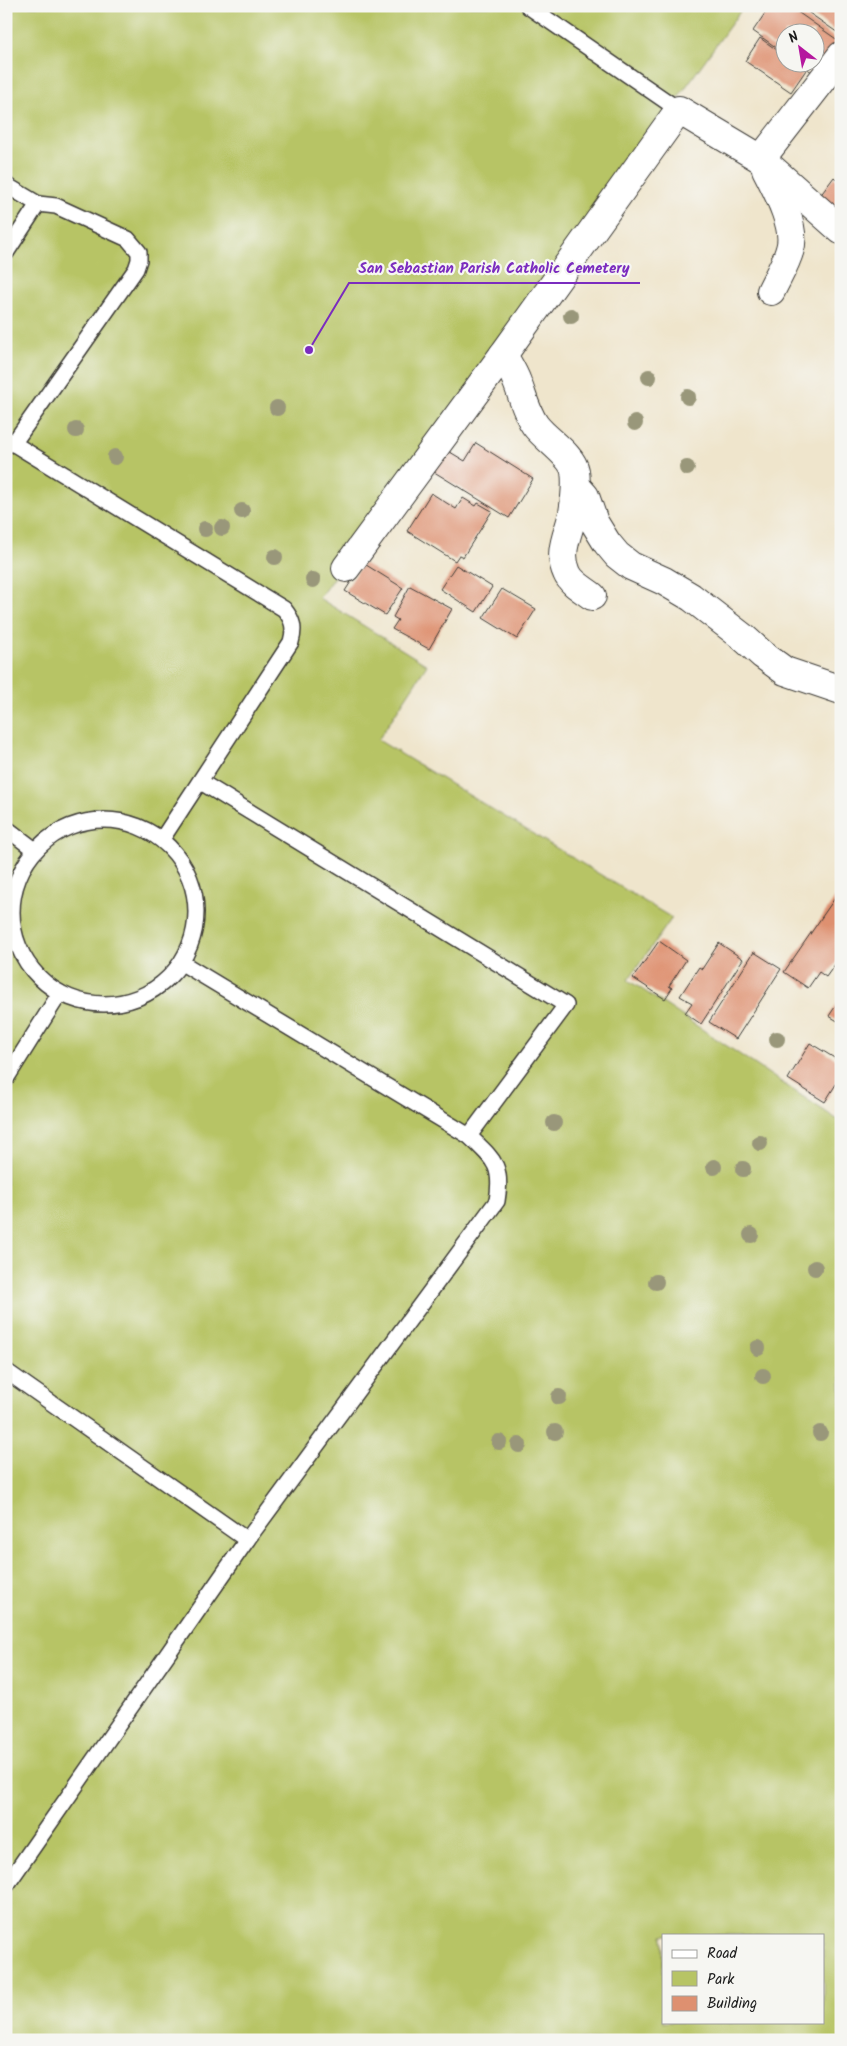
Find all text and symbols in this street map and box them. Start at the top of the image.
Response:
north arrow [774,22,824,72]
text: N [784,26,803,49]
callout: San Sebastian Parish Catholic Cemetery [349,253,640,283]
text: San Sebastian Parish Catholic Cemetery [358,257,630,281]
legend [662,1934,824,2024]
text: Road [707,1942,738,1966]
text: Park [707,1968,735,1992]
text: Building [707,1992,757,2016]

